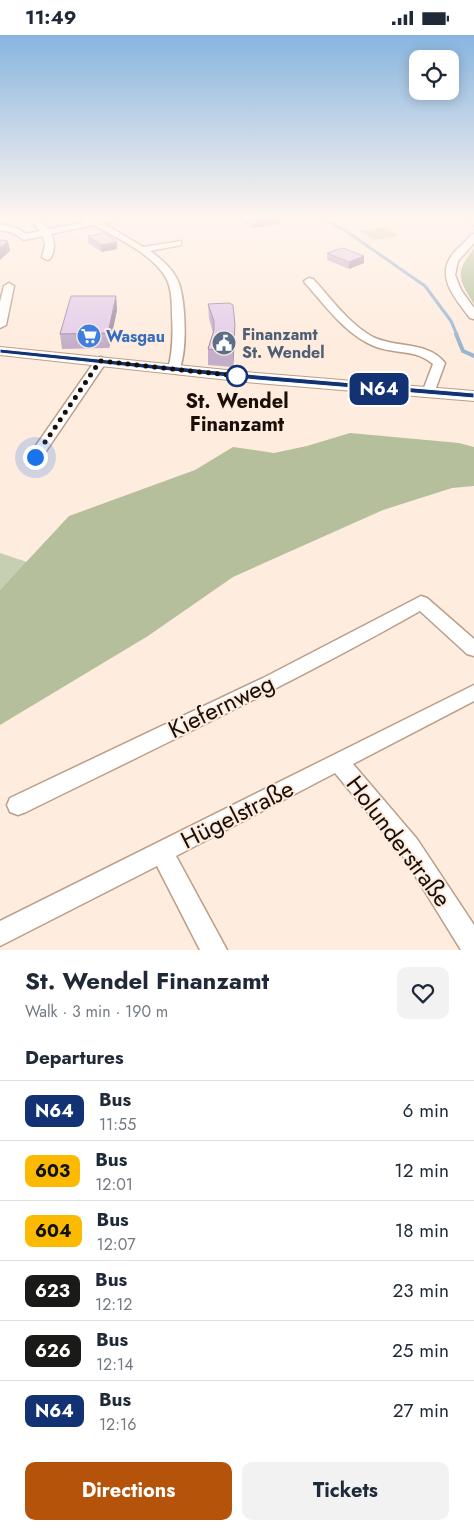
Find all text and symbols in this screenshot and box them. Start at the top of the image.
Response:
text: 11:49 [25,4,76,31]
map controls [409,50,459,100]
button: locate [409,50,459,100]
supermarket icon: Wasgau [76,323,102,349]
place label: Finanzamt St. Wendel [242,323,325,364]
place label: Wasgau [106,325,165,348]
public building icon: Finanzamt St. Wendel [211,330,237,356]
marker: St. Wendel Finanzamt [226,365,248,387]
line badge: N64 [350,373,408,405]
text: N64 [360,376,398,402]
place label: St. Wendel Finanzamt [185,387,289,439]
your location [23,445,48,470]
street label: Kiefernweg [162,665,280,747]
street label: Holunderstraße [338,768,460,914]
street label: Hügelstraße [175,771,299,857]
text: St. Wendel Finanzamt [25,963,269,998]
button: heart [397,967,449,1019]
text: Walk · 3 min · 190 m [25,1000,168,1023]
text: Departures [25,1044,124,1071]
text: Bus [99,1086,131,1113]
text: 6 min [403,1097,449,1124]
text: N64 [35,1098,74,1124]
text: 11:55 [99,1113,136,1136]
text: Bus [95,1146,127,1173]
text: 12 min [394,1157,449,1184]
text: 603 [35,1158,70,1184]
text: 12:01 [95,1173,133,1196]
text: Bus [97,1206,129,1233]
text: 18 min [395,1217,449,1244]
text: 604 [35,1218,72,1244]
text: 12:07 [97,1233,136,1256]
text: Bus [95,1266,127,1293]
text: 23 min [392,1277,449,1304]
text: 623 [35,1278,70,1304]
text: 12:12 [95,1293,132,1316]
text: Bus [96,1326,128,1353]
text: 25 min [392,1337,449,1364]
text: 626 [35,1338,71,1364]
text: 12:14 [96,1353,134,1376]
text: Bus [99,1386,131,1413]
text: 27 min [393,1397,449,1424]
text: N64 [35,1398,74,1424]
text: 12:16 [99,1413,136,1436]
button: Directions [25,1462,232,1520]
button: Tickets [242,1462,449,1520]

